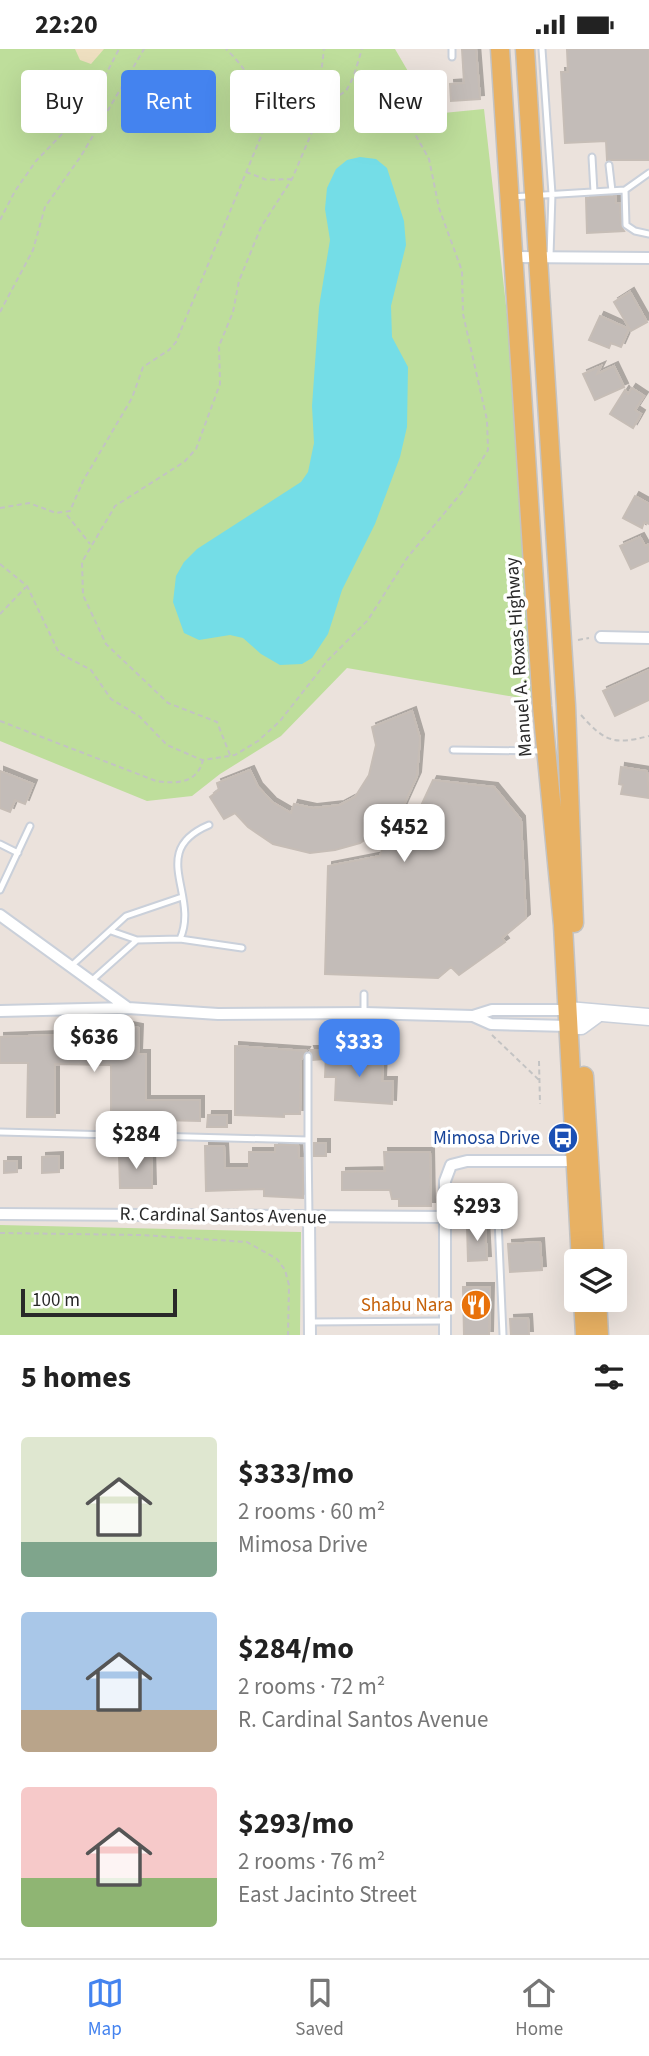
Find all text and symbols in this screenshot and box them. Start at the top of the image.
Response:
text: 22:20 [35,6,98,43]
chip: Buy [21,70,107,133]
chip: Rent [121,70,216,133]
chip: Filters [230,70,340,133]
chip: New [354,70,447,133]
street label: Manuel A. Roxas Highway [499,556,539,758]
pin: $452 [363,805,445,864]
text: $452 [380,810,428,843]
pin: $636 [53,1014,135,1074]
pin: $333 [318,1019,400,1079]
text: $636 [70,1020,118,1053]
text: $333 [335,1025,383,1058]
pin: $284 [95,1111,177,1171]
text: $284 [112,1117,160,1150]
bus stop icon: Mimosa Drive [546,1121,580,1155]
place label: Mimosa Drive [433,1125,540,1152]
pin: $293 [436,1183,518,1243]
text: $293 [453,1189,501,1222]
street label: R. Cardinal Santos Avenue [119,1201,327,1231]
map controls [564,1249,627,1312]
button: layers [564,1249,627,1312]
scale bar [21,1286,177,1318]
text: 100 m [32,1287,80,1314]
restaurant icon: Shabu Nara [459,1288,493,1322]
place label: Shabu Nara [361,1292,453,1319]
text: 5 homes [21,1356,131,1399]
icon: filters [590,1358,628,1396]
text: $333/mo [238,1452,354,1495]
icon: home [77,1465,161,1549]
text: 2 rooms · 60 m² [238,1495,385,1528]
text: Mimosa Drive [238,1528,368,1561]
text: $284/mo [238,1627,354,1670]
icon: home [77,1640,161,1724]
text: 2 rooms · 72 m² [238,1670,385,1703]
text: R. Cardinal Santos Avenue [238,1703,488,1736]
text: $293/mo [238,1802,354,1845]
icon: home [77,1815,161,1899]
text: 2 rooms · 76 m² [238,1845,385,1878]
text: East Jacinto Street [238,1878,417,1911]
tab: Map [86,1974,124,2043]
tab: Saved [295,1974,344,2043]
tab: Home [515,1974,563,2043]

